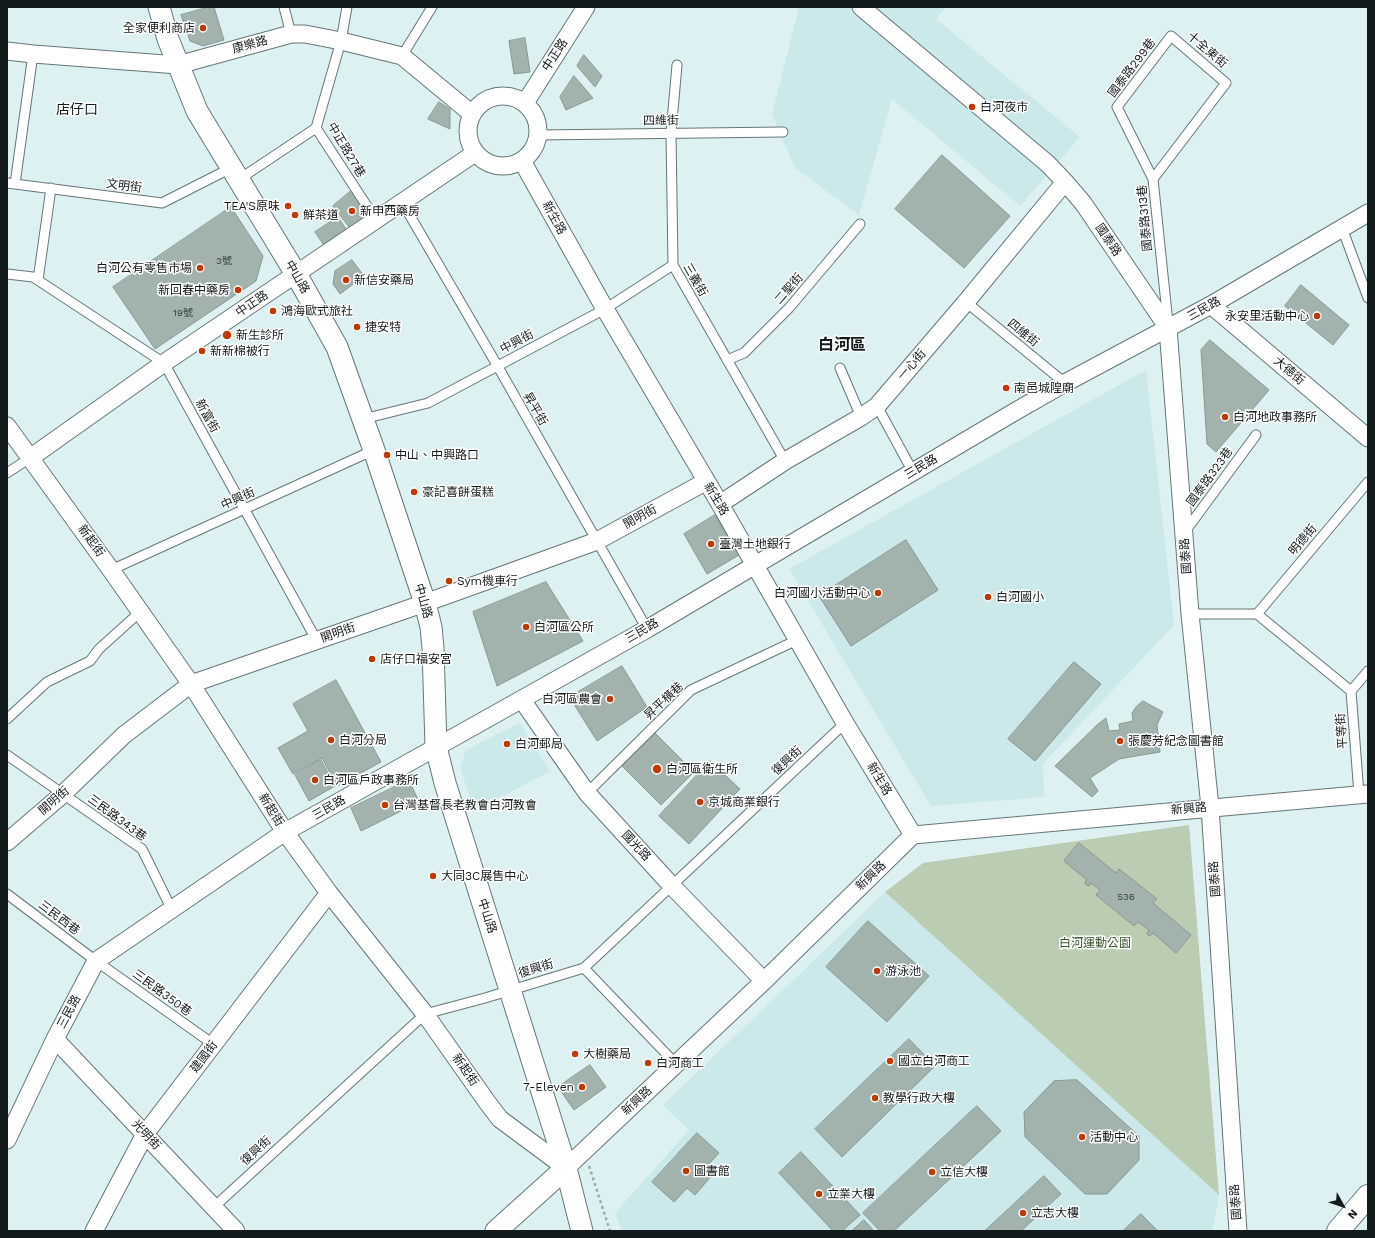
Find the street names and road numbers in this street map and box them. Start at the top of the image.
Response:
street label: 十全東街 [1184,29,1230,71]
street label: 康樂路 [231,33,269,57]
street label: 中正路 [539,36,571,74]
street label: 國泰路299巷 [1105,36,1159,100]
street label: 四維街 [643,113,679,129]
street label: 中正路27巷 [324,120,368,180]
street label: 文明街 [105,176,143,196]
street label: 國泰路313巷 [1135,184,1155,252]
street label: 新生路 [539,199,569,237]
street label: 國泰路 [1092,221,1124,259]
street label: 中山路 [282,258,312,296]
street label: 三義街 [680,261,710,299]
street label: 二聖街 [772,271,806,307]
street label: 中正路 [233,288,271,320]
street label: 三民路 [1185,294,1223,324]
street label: 四維街 [1004,316,1042,350]
street label: 中興街 [498,327,536,357]
street label: 一心街 [895,347,929,383]
street label: 大德街 [1271,354,1307,388]
street label: 昇平街 [520,390,550,428]
street label: 新富街 [192,397,222,435]
street label: 國泰路323巷 [1184,445,1236,509]
street label: 三民路 [902,452,940,482]
street label: 新生路 [701,480,731,518]
street label: 中興街 [219,485,257,513]
street label: 開明街 [621,502,659,532]
street label: 新起街 [75,522,107,560]
street label: 明德街 [1286,522,1320,558]
street label: 國泰路 [1178,538,1194,574]
street label: 中山路 [411,582,435,620]
street label: 三民路 [623,616,661,646]
street label: 開明街 [319,620,357,646]
street label: 昇平橫巷 [642,679,686,723]
street label: 平等街 [1334,713,1350,749]
street label: 復興街 [769,743,805,779]
street label: 新生路 [864,760,894,798]
street label: 開明街 [36,784,72,818]
street label: 新起街 [255,791,287,829]
street label: 三民路343巷 [85,792,149,844]
street label: 三民路 [310,793,348,823]
street label: 新興路 [1170,800,1208,818]
street label: 國光路 [618,828,654,864]
street label: 新興路 [853,858,889,894]
street label: 國泰路 [1207,861,1223,897]
street label: 中山路 [475,897,499,935]
street label: 三民西巷 [35,898,83,938]
street label: 復興街 [517,957,555,981]
street label: 三民路350巷 [130,967,194,1019]
street label: 三民路 [54,993,84,1031]
street label: 建國街 [187,1038,221,1076]
street label: 新起街 [449,1051,481,1089]
street label: 新興路 [619,1083,655,1119]
street label: 光明街 [128,1117,164,1153]
street label: 復興街 [238,1134,274,1168]
street label: 國泰路 [1228,1184,1244,1220]

